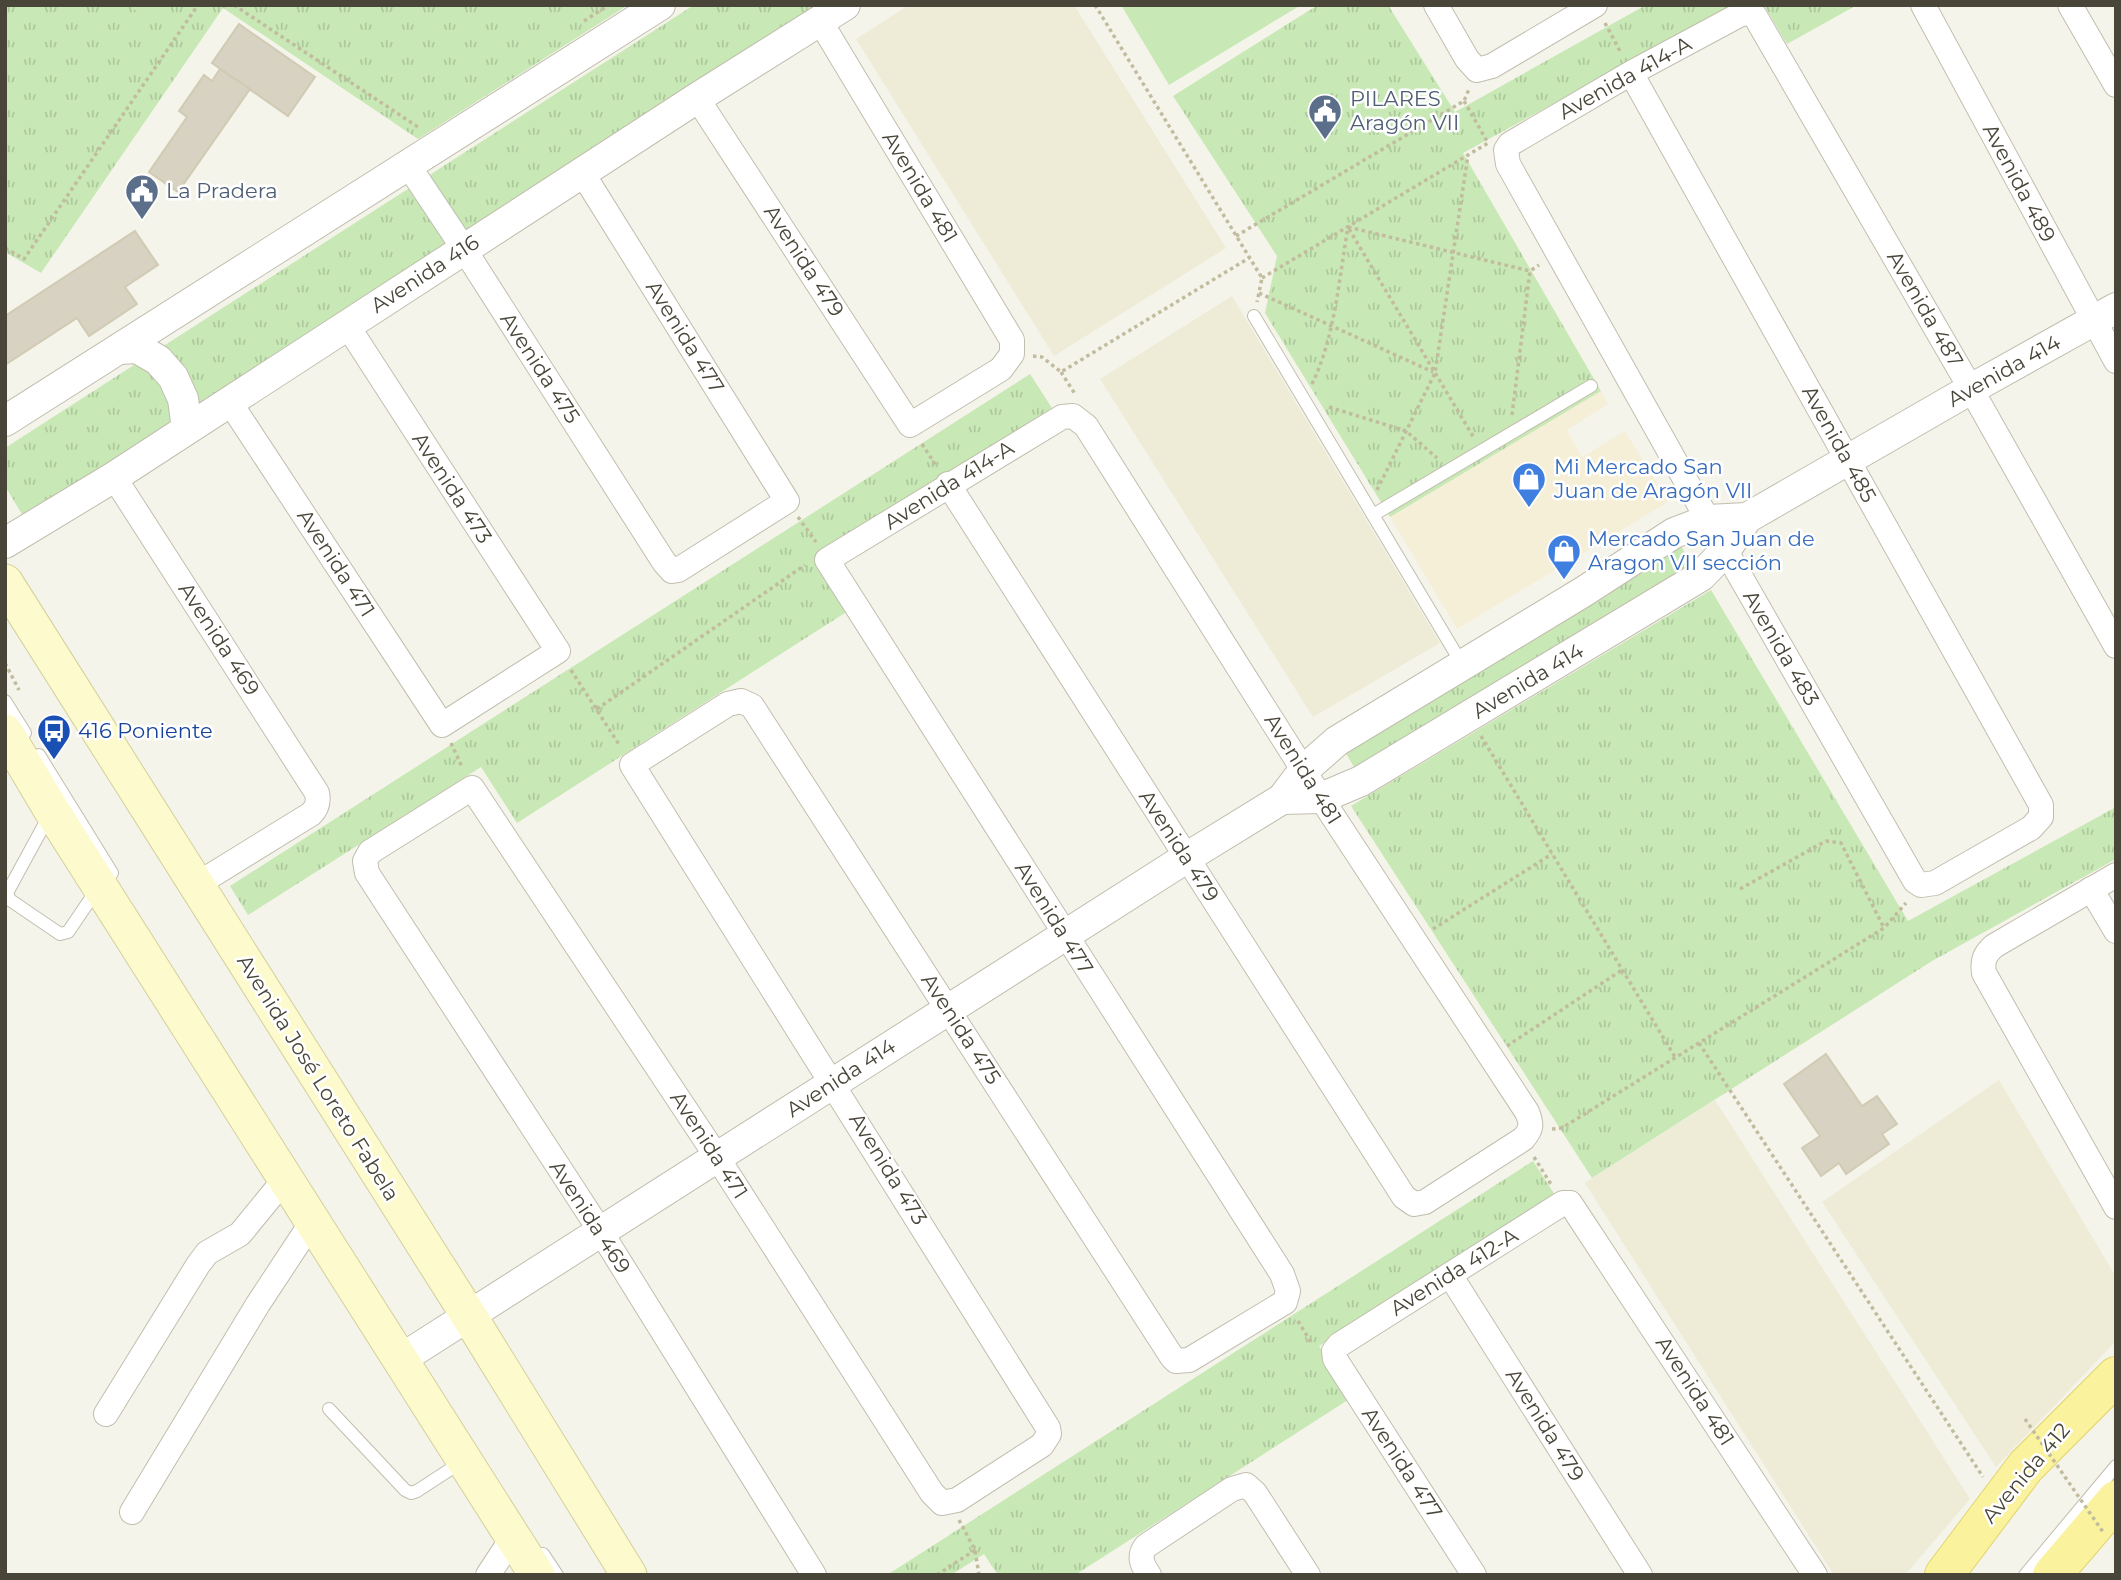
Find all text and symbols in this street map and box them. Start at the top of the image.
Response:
street label: Avenida 414-A [1554,30,1696,124]
place label: PILARES Aragón VII [1350,86,1459,135]
public building icon: PILARES Aragón VII [1306,92,1344,141]
street label: Avenida 489 [1978,119,2061,246]
street label: Avenida 481 [877,127,963,247]
public building icon: La Pradera [123,172,161,221]
place label: La Pradera [166,178,278,203]
street label: Avenida 479 [759,200,850,321]
street label: Avenida 416 [366,229,484,318]
street label: Avenida 487 [1882,246,1969,371]
street label: Avenida 477 [641,276,730,398]
street label: Avenida 475 [495,308,586,428]
street label: Avenida 414 [1943,329,2065,412]
street label: Avenida 485 [1797,381,1882,507]
street label: Avenida 473 [407,428,498,548]
street label: Avenida 414-A [879,434,1019,534]
place label: Mi Mercado San Juan de Aragón VII [1553,454,1752,503]
shop icon: Mi Mercado San Juan de Aragón VII [1510,460,1548,509]
street label: Avenida 471 [292,504,380,621]
place label: Mercado San Juan de Aragon VII sección [1588,526,1815,575]
shop icon: Mercado San Juan de Aragon VII sección [1545,532,1583,581]
street label: Avenida 469 [174,578,265,700]
street label: Avenida 483 [1738,585,1825,710]
street label: Avenida 414 [1468,638,1588,723]
street label: Avenida 481 [1260,709,1347,828]
bus stop icon: 416 Poniente [35,712,73,761]
place label: 416 Poniente [78,718,213,743]
street label: Avenida 479 [1134,785,1225,906]
street label: Avenida 477 [1010,857,1099,979]
street label: Avenida José Loreto Fabela [232,950,405,1205]
street label: Avenida 475 [916,969,1007,1089]
street label: Avenida 414 [781,1033,900,1122]
street label: Avenida 471 [665,1086,753,1203]
street label: Avenida 473 [844,1108,933,1229]
street label: Avenida 469 [545,1156,636,1278]
street label: Avenida 412-A [1385,1222,1523,1321]
street label: Avenida 481 [1651,1331,1740,1450]
street label: Avenida 479 [1501,1364,1590,1486]
street label: Avenida 477 [1357,1402,1448,1523]
street label: Avenida 412 [1976,1417,2075,1528]

